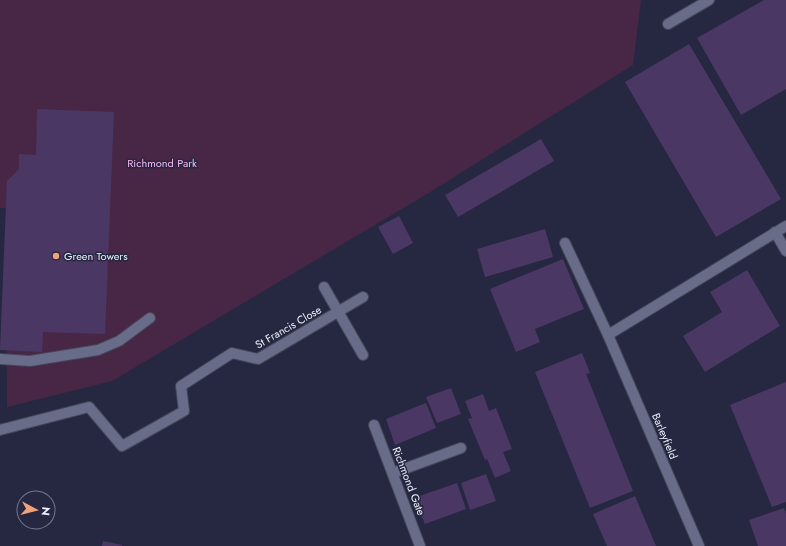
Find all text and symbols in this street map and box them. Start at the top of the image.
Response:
park label: Richmond Park [127,155,197,171]
place label: Green Towers [64,248,128,264]
marker: Green Towers [51,251,61,261]
street label: St Francis Close [252,301,324,352]
street label: Barleyfield [648,411,682,461]
street label: Richmond Gate [389,444,430,518]
north arrow [16,490,56,530]
text: N [37,506,54,517]

